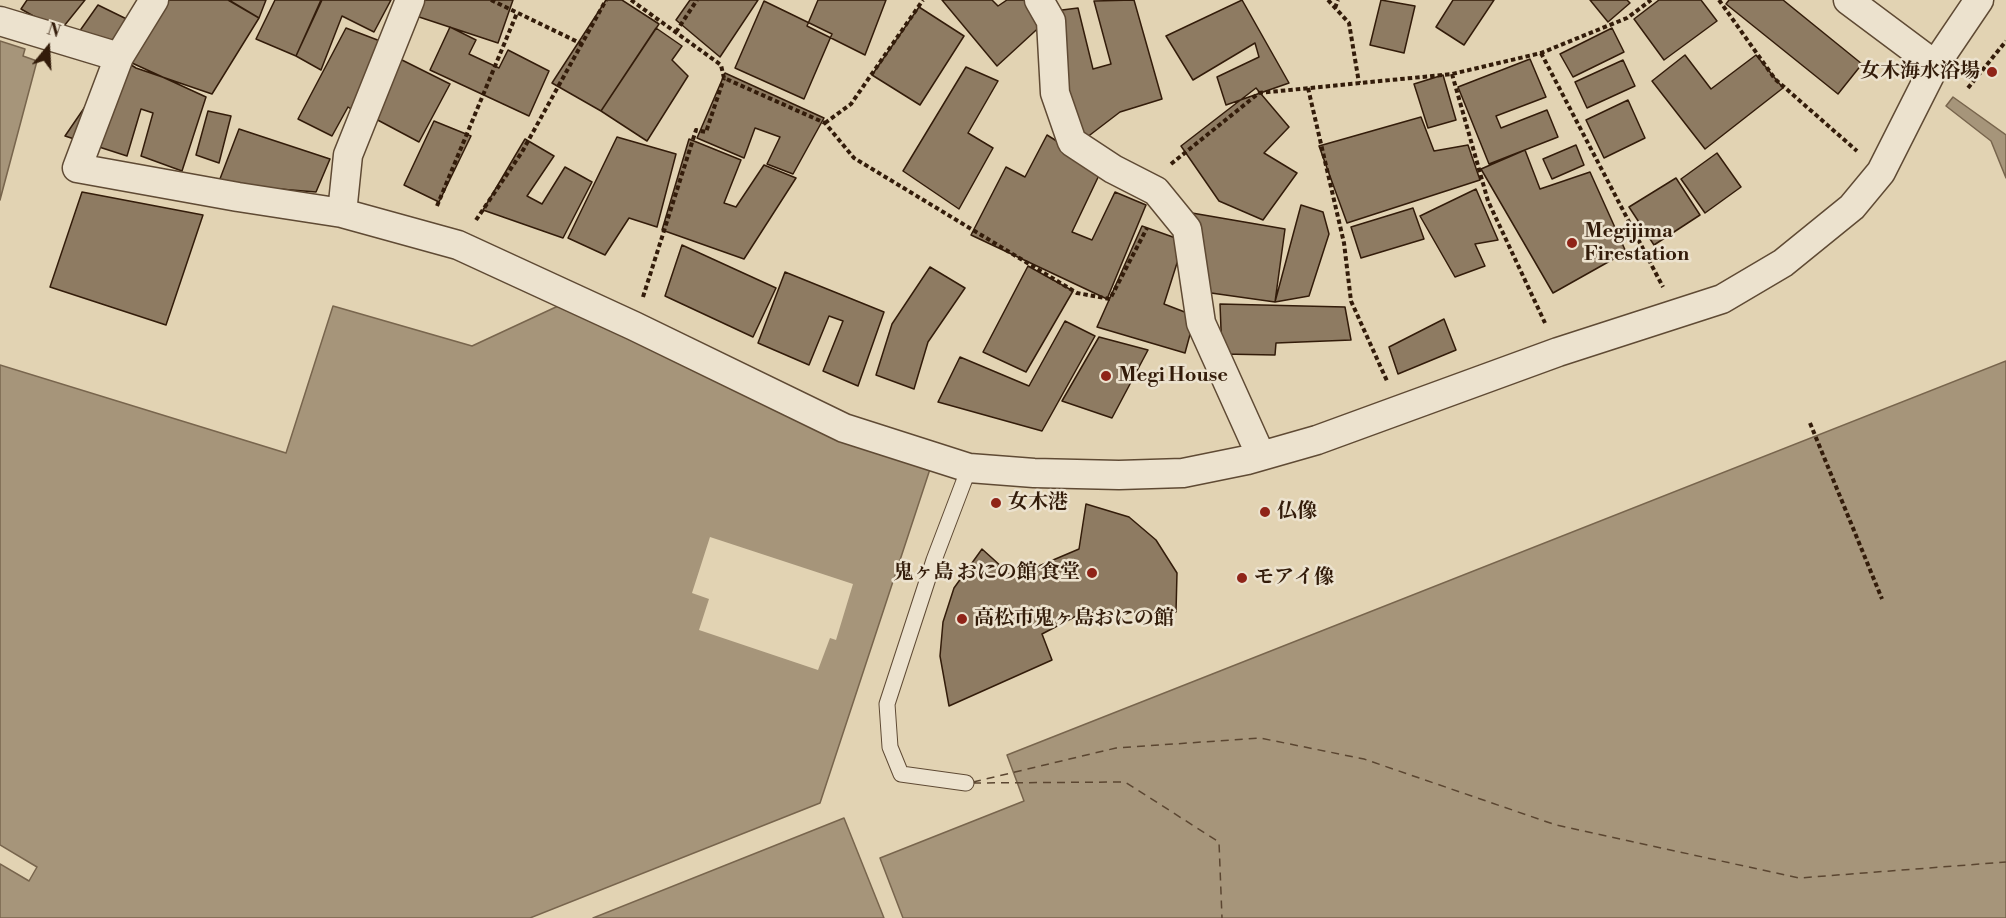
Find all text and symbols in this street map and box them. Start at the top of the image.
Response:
north arrow [18,18,78,78]
text: N [44,19,63,42]
place label: 女木海水浴場 [1860,60,1980,84]
marker: 女木海水浴場 [1985,65,1999,79]
place label: Megijima Firestation [1584,220,1689,267]
marker: Megijima Firestation [1565,236,1579,250]
place label: Megi House [1118,364,1228,388]
marker: Megi House [1099,369,1113,383]
place label: 女木港 [1008,491,1068,515]
marker: 女木港 [989,496,1003,510]
place label: 仏像 [1277,500,1317,524]
marker: 仏像 [1258,505,1272,519]
place label: 鬼ヶ島 おにの館 食堂 [894,561,1080,585]
marker: 鬼ヶ島 おにの館 食堂 [1085,566,1099,580]
place label: モアイ像 [1254,566,1334,590]
marker: モアイ像 [1235,571,1249,585]
place label: 高松市鬼ヶ島おにの館 [974,607,1174,631]
marker: 高松市鬼ヶ島おにの館 [955,612,969,626]

